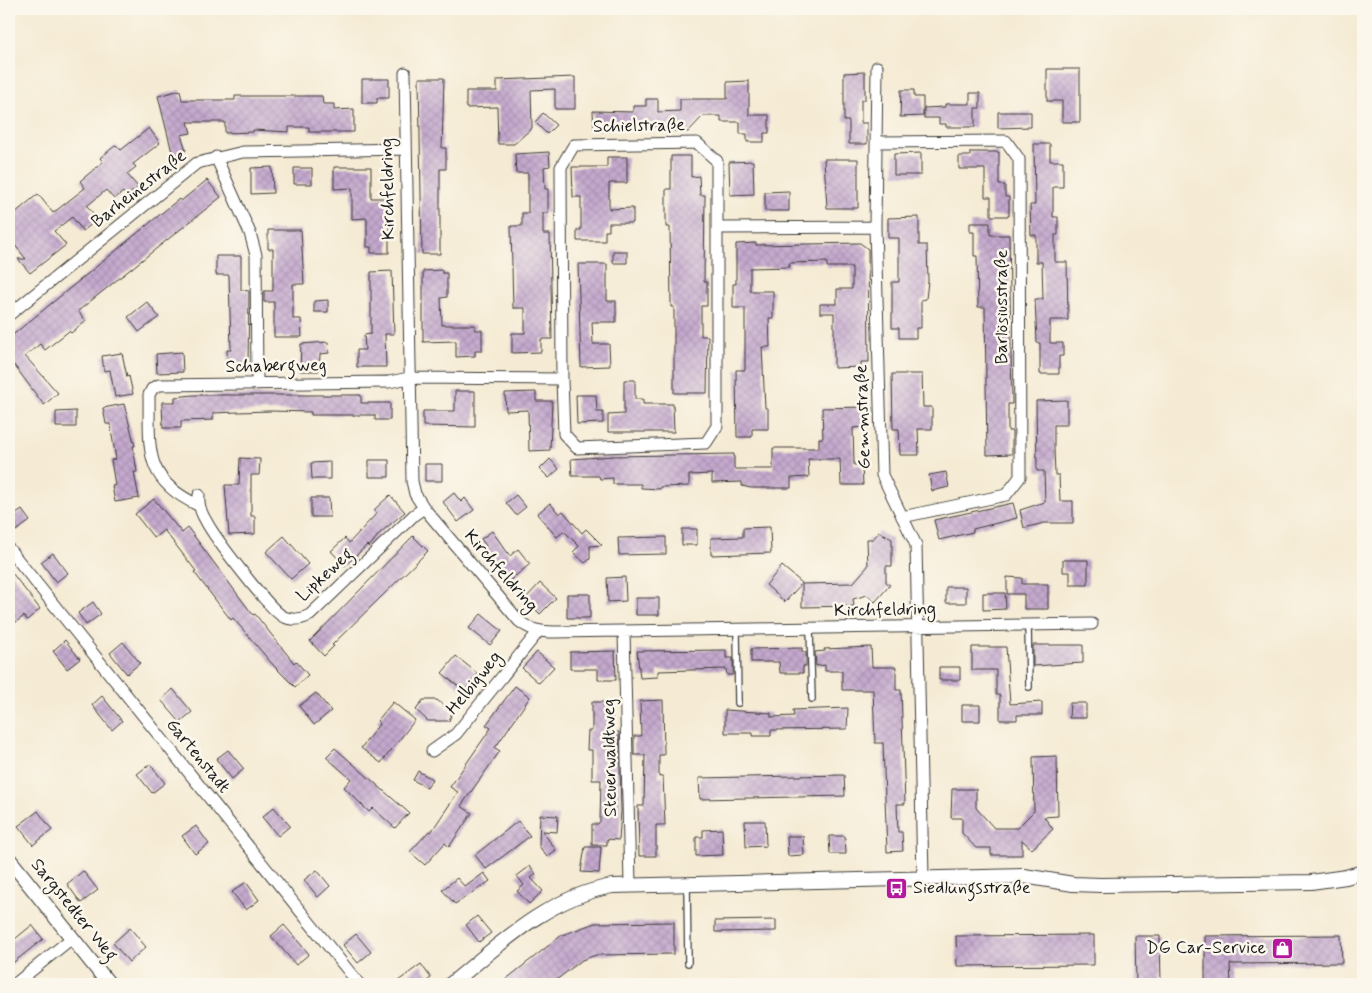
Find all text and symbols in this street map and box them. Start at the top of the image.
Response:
street label: Schielstraße [593,113,685,139]
street label: Kirchfeldring [375,138,402,240]
street label: Barheinestraße [86,144,192,234]
street label: Barlösiusstraße [990,250,1014,364]
street label: Schabergweg [225,353,327,381]
street label: Gemmstraße [849,364,877,470]
street label: Kirchfeldring [458,525,544,618]
street label: Lipkeweg [291,543,360,609]
street label: Kirchfeldring [834,597,936,624]
street label: Helbigweg [441,646,508,721]
street label: Steuerwaldtweg [597,699,623,817]
street label: Gartenstadt [160,714,236,799]
street label: Sargstedter Weg [24,854,123,968]
bus stop icon: Siedlungsstraße [885,876,909,900]
place label: Siedlungsstraße [913,876,1031,902]
place label: DG Car-Service [1146,936,1266,960]
shop icon: DG Car-Service [1270,936,1294,960]

